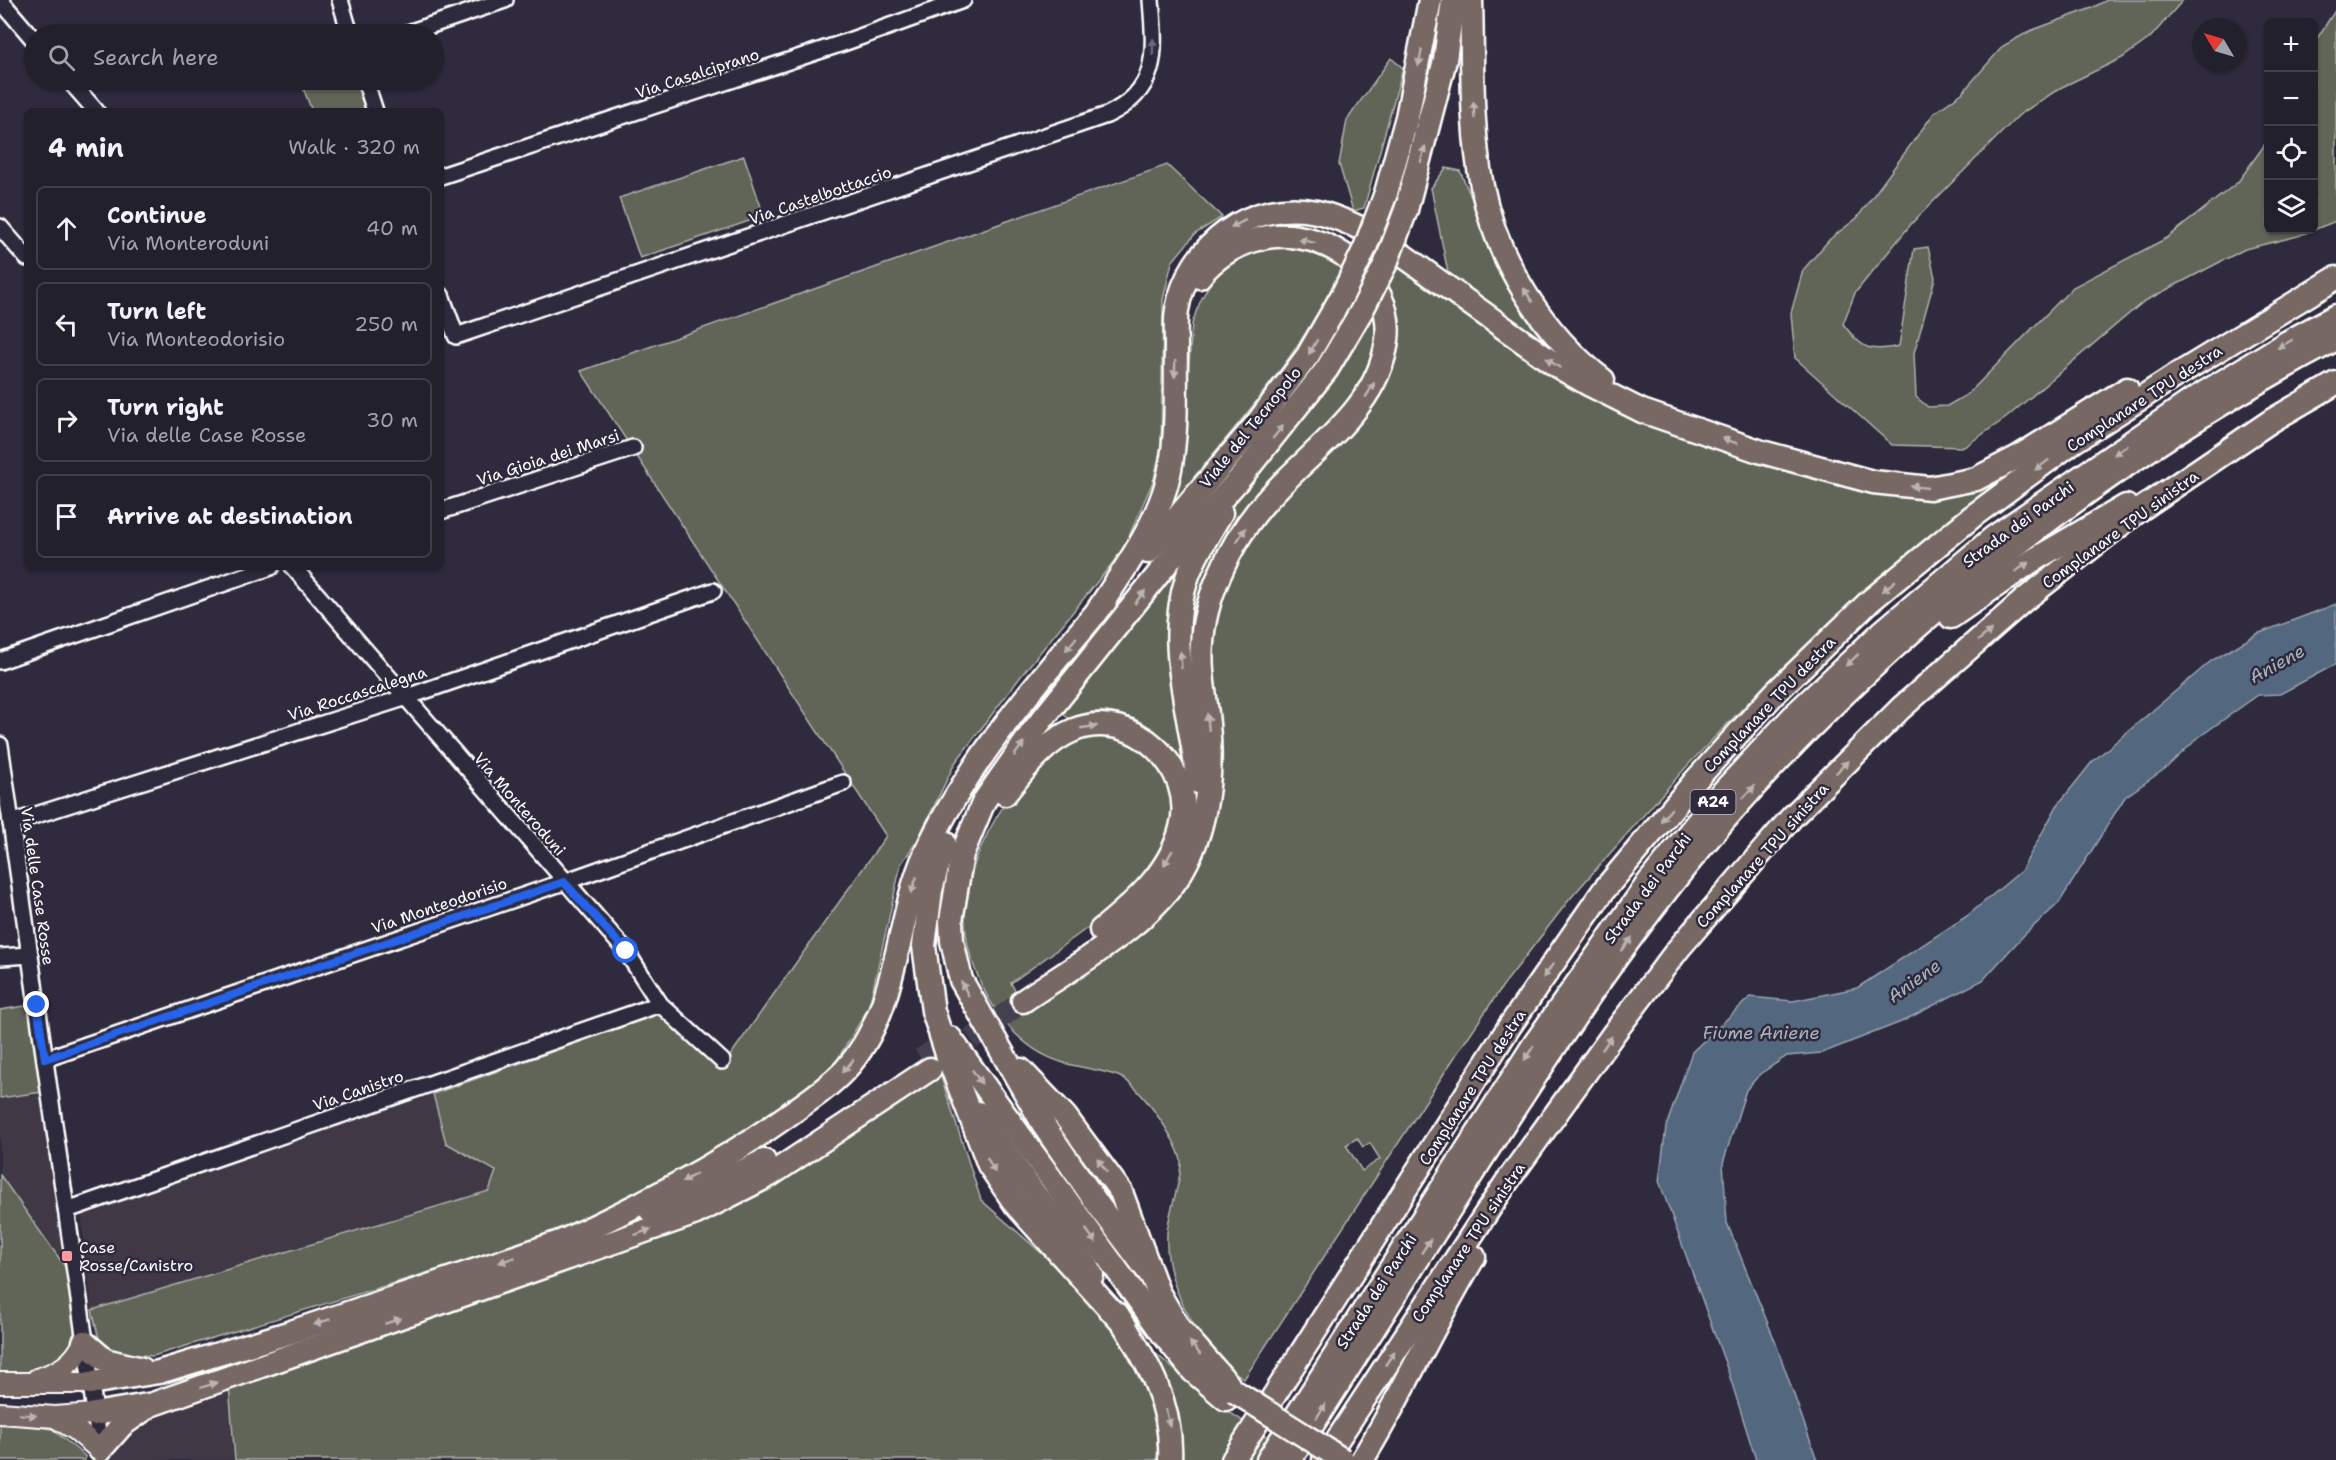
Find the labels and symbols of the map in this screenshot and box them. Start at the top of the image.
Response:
north arrow [2192,18,2246,72]
one-way arrow [1149,37,1158,56]
street label: Via Casalciprano [633,44,762,103]
one-way arrow [1415,48,1424,67]
one-way arrow [1469,101,1479,120]
one-way arrow [1418,145,1428,163]
street label: Via Castelbottaccio [746,161,894,230]
one-way arrow [1230,219,1247,229]
one-way arrow [1298,236,1316,245]
one-way arrow [1522,287,1533,303]
one-way arrow [1308,338,1318,355]
one-way arrow [2276,339,2293,349]
street label: Complanare TPU destra [2062,340,2226,457]
one-way arrow [1545,357,1562,368]
one-way arrow [1171,360,1180,379]
street label: Viale del Tecnopolo [1195,362,1306,492]
one-way arrow [1365,381,1375,398]
street label: Via Gioia dei Marsi [474,424,622,490]
one-way arrow [1271,424,1284,439]
one-way arrow [1721,435,1739,445]
one-way arrow [2113,444,2129,456]
one-way arrow [2035,459,2051,471]
street label: Complanare TPU sinistra [2038,466,2203,593]
street label: Strada dei Parchi [1958,477,2078,572]
one-way arrow [1909,482,1928,492]
one-way arrow [1235,527,1246,544]
one-way arrow [2014,561,2030,573]
one-way arrow [1881,579,1897,592]
one-way arrow [1134,589,1146,604]
one-way arrow [1977,628,1992,642]
street label: Complanare TPU destra [1699,632,1840,777]
one-way arrow [1065,637,1077,652]
water label: Aniene [2245,639,2309,689]
one-way arrow [1176,650,1185,669]
one-way arrow [1845,653,1860,666]
street label: Via Roccascalegna [285,661,429,726]
one-way arrow [1203,712,1213,731]
one-way arrow [1080,723,1099,732]
one-way arrow [1013,742,1025,757]
street label: Via Monteroduni [469,748,570,860]
one-way arrow [1834,761,1848,775]
street label: Complanare TPU sinistra [1692,778,1833,932]
one-way arrow [1742,785,1755,800]
road number: A24 [1690,790,1736,814]
street label: Via delle Case Rosse [16,806,59,967]
one-way arrow [1660,808,1673,823]
street label: Strada dei Parchi [1599,829,1696,948]
one-way arrow [1162,850,1173,866]
street label: Via Monteodorisio [368,872,510,939]
one-way arrow [909,876,918,894]
one-way arrow [1621,936,1633,952]
route start [612,937,638,963]
water label: Aniene [1883,954,1945,1008]
one-way arrow [1542,962,1554,978]
one-way arrow [961,980,971,998]
route end [23,991,49,1017]
street label: Complanare TPU destra [1414,1005,1531,1169]
water label: Fiume Aniene [1702,1021,1820,1045]
one-way arrow [1601,1036,1613,1052]
one-way arrow [1523,1044,1534,1061]
one-way arrow [841,1058,854,1074]
street label: Via Canistro [310,1065,406,1116]
one-way arrow [971,1069,983,1085]
one-way arrow [986,1157,996,1174]
one-way arrow [1096,1157,1108,1173]
street label: Complanare TPU sinistra [1407,1158,1530,1326]
one-way arrow [681,1172,697,1183]
one-way arrow [635,1227,653,1237]
one-way arrow [1085,1227,1097,1243]
street label: Strada dei Parchi [1331,1230,1422,1353]
place label: Case Rosse/Canistro [79,1237,193,1276]
one-way arrow [1421,1238,1432,1254]
marker: Case Rosse/Canistro [60,1249,74,1263]
one-way arrow [498,1255,516,1265]
one-way arrow [384,1316,402,1326]
one-way arrow [313,1317,331,1327]
one-way arrow [1189,1341,1202,1356]
one-way arrow [1384,1350,1395,1366]
one-way arrow [200,1380,218,1390]
one-way arrow [1316,1402,1327,1419]
one-way arrow [1163,1409,1173,1427]
one-way arrow [18,1411,37,1420]

